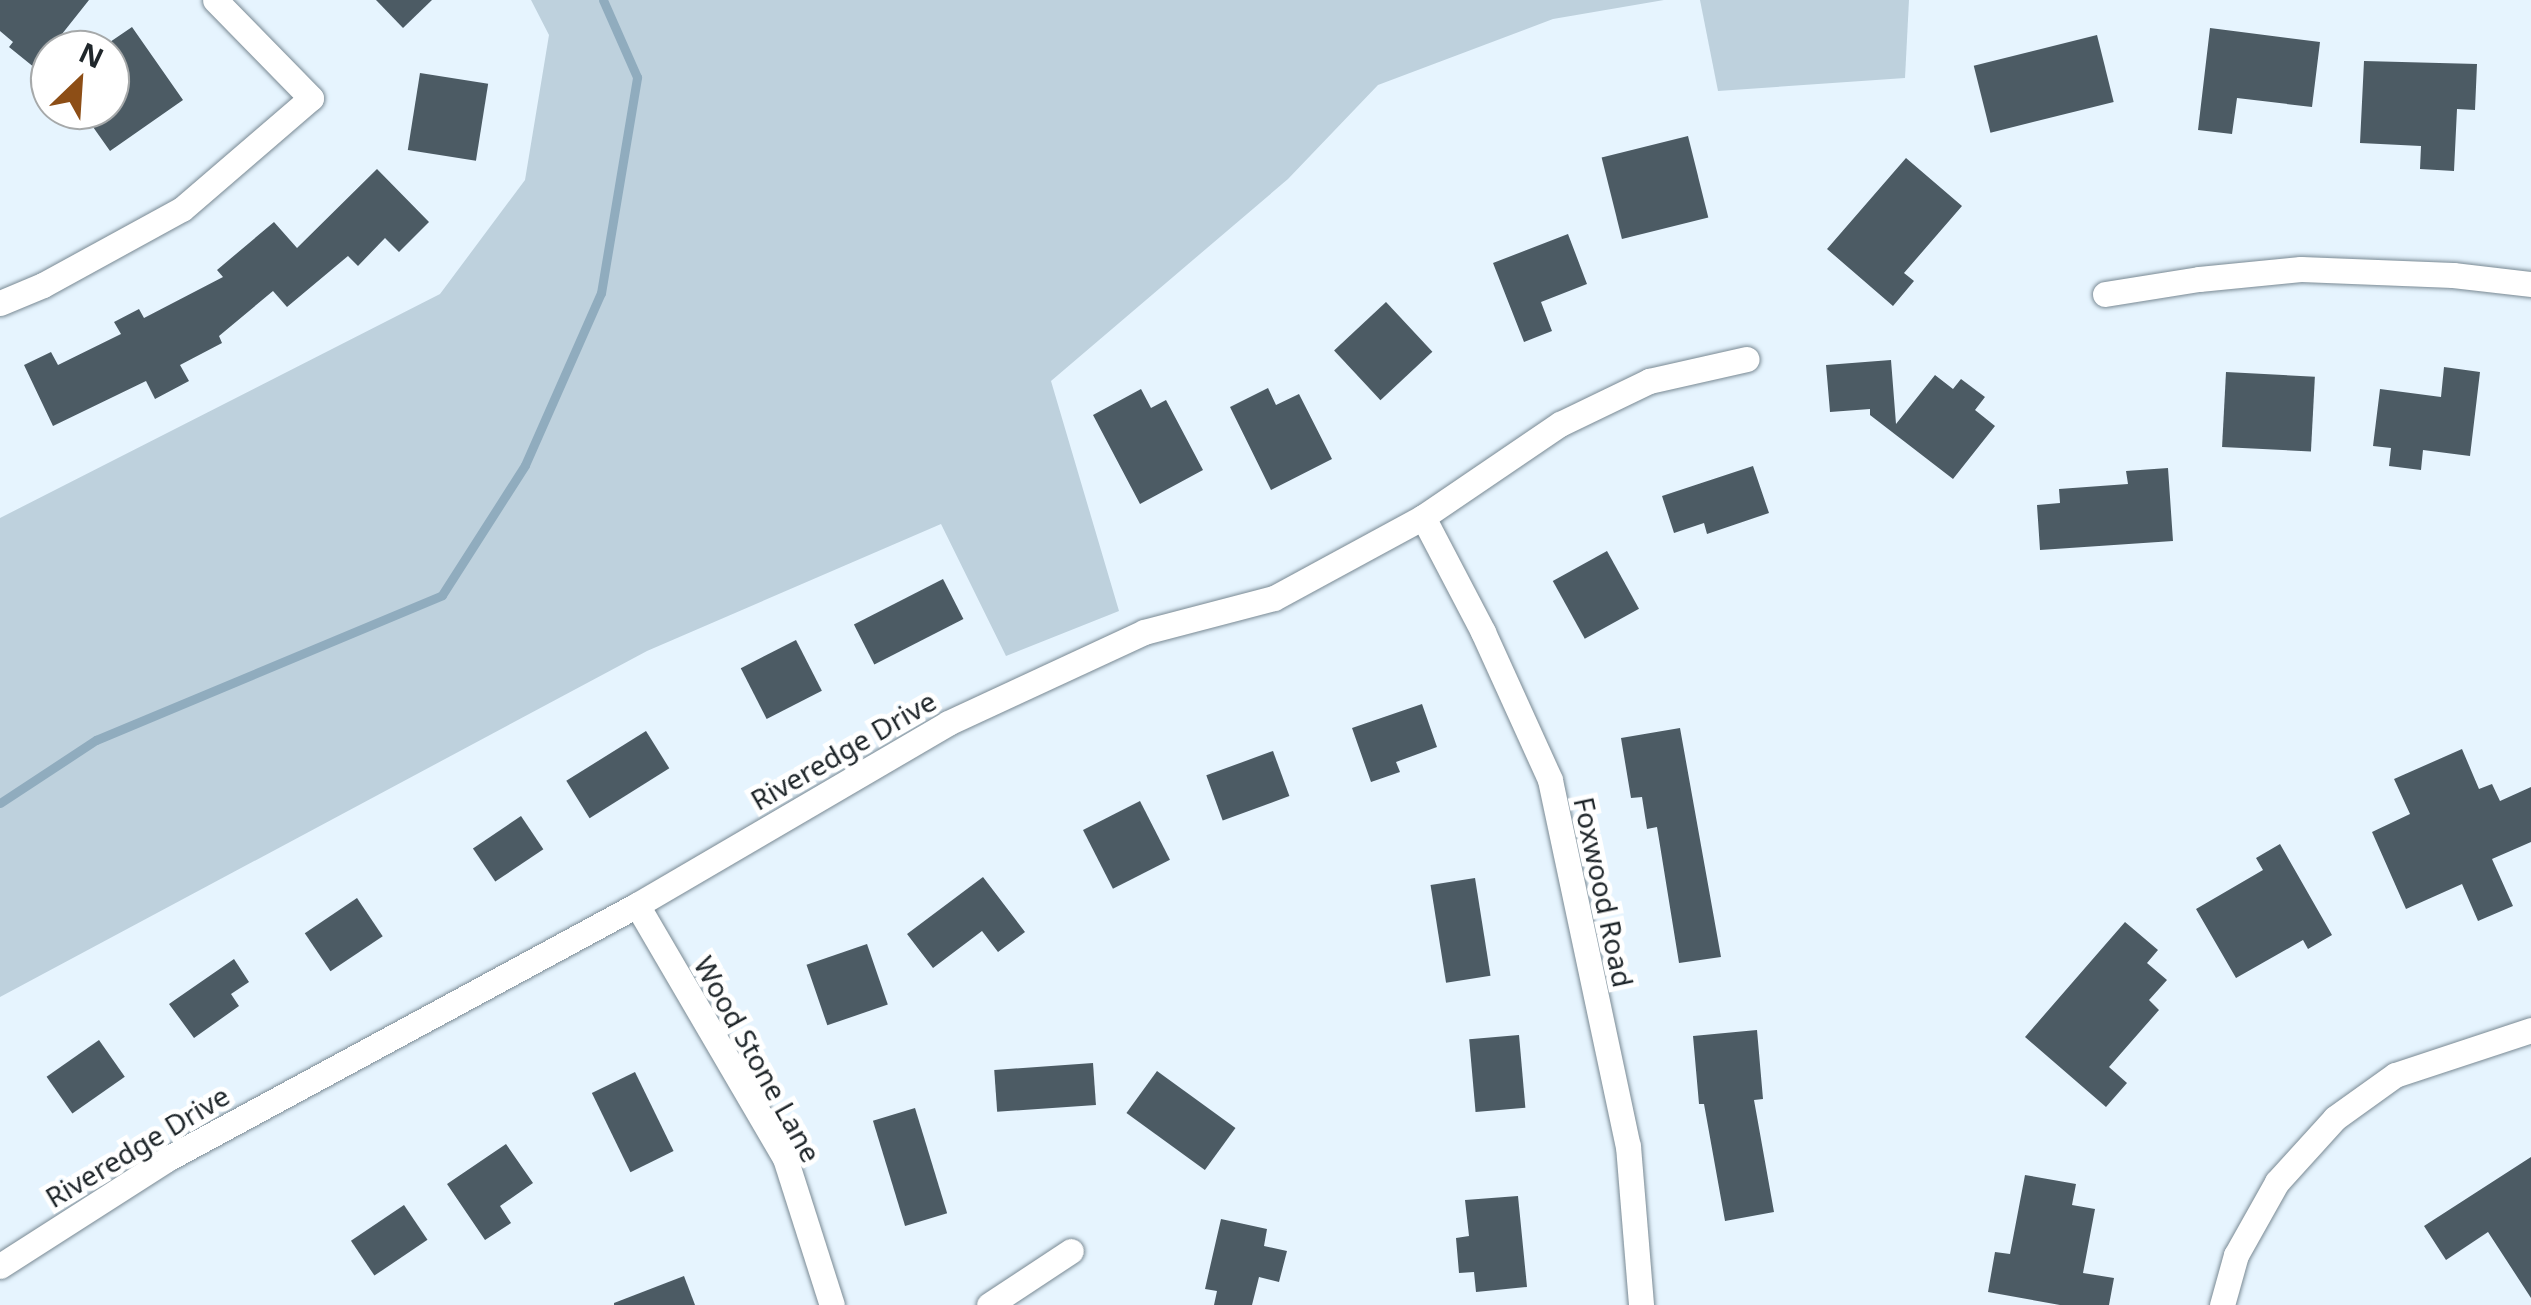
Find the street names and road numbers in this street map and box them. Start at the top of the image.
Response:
street label: Riveredge Drive [744,683,942,817]
street label: Foxwood Road [1567,794,1641,990]
street label: Wood Stone Lane [688,950,828,1168]
street label: Riveredge Drive [39,1078,235,1214]

